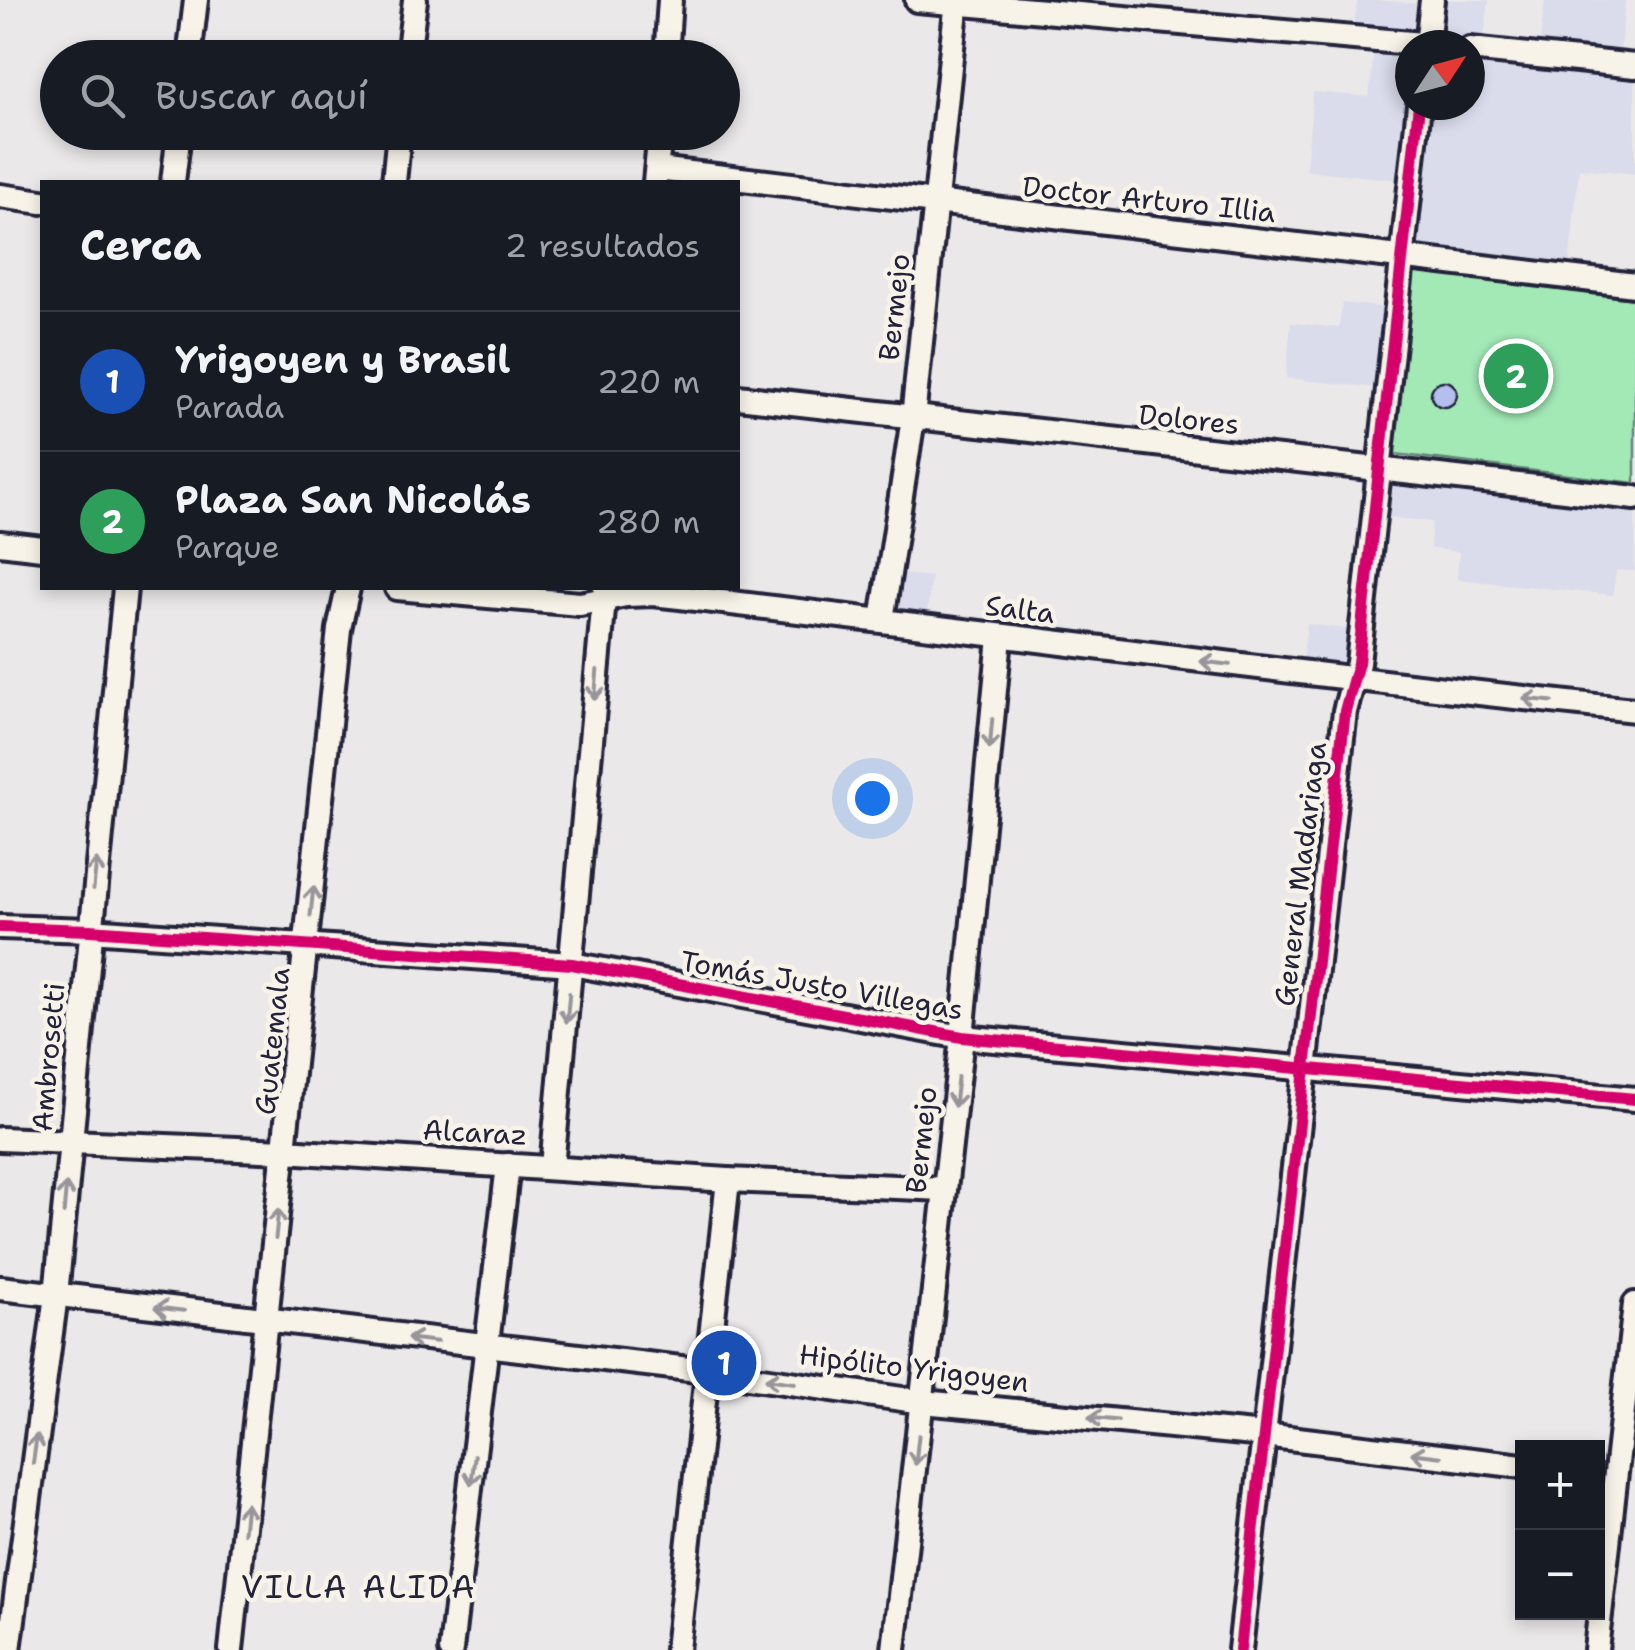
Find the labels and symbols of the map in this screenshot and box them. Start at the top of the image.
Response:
north arrow [1395,30,1485,120]
street label: Doctor Arturo Illia [1021,167,1277,231]
street label: Bermejo [869,252,919,362]
pin: 2 [1484,338,1548,414]
street label: Dolores [1137,395,1241,443]
street label: Salta [983,586,1057,632]
one-way arrow [1199,654,1232,672]
one-way arrow [586,668,605,700]
one-way arrow [1522,690,1555,709]
one-way arrow [981,717,1000,749]
street label: General Madariaga [1265,740,1335,1008]
your location [847,773,898,824]
one-way arrow [86,859,105,891]
one-way arrow [303,885,322,917]
street label: Tomás Justo Villegas [678,941,966,1029]
street label: Guatemala [245,965,299,1117]
street label: Ambrosetti [23,981,73,1133]
one-way arrow [558,992,577,1024]
one-way arrow [946,1075,965,1108]
street label: Bermejo [896,1085,946,1195]
street label: Alcaraz [422,1110,528,1154]
one-way arrow [55,1182,74,1214]
one-way arrow [268,1208,287,1240]
one-way arrow [154,1299,186,1318]
pin: 1 [692,1326,756,1400]
one-way arrow [407,1330,439,1349]
street label: Hipólito Yrigoyen [797,1335,1031,1401]
one-way arrow [764,1372,797,1390]
one-way arrow [1087,1410,1119,1429]
one-way arrow [907,1433,926,1465]
one-way arrow [26,1434,45,1466]
one-way arrow [1410,1445,1442,1464]
one-way arrow [463,1453,481,1486]
one-way arrow [236,1503,255,1535]
district label: VILLA ALIDA [241,1565,477,1608]

